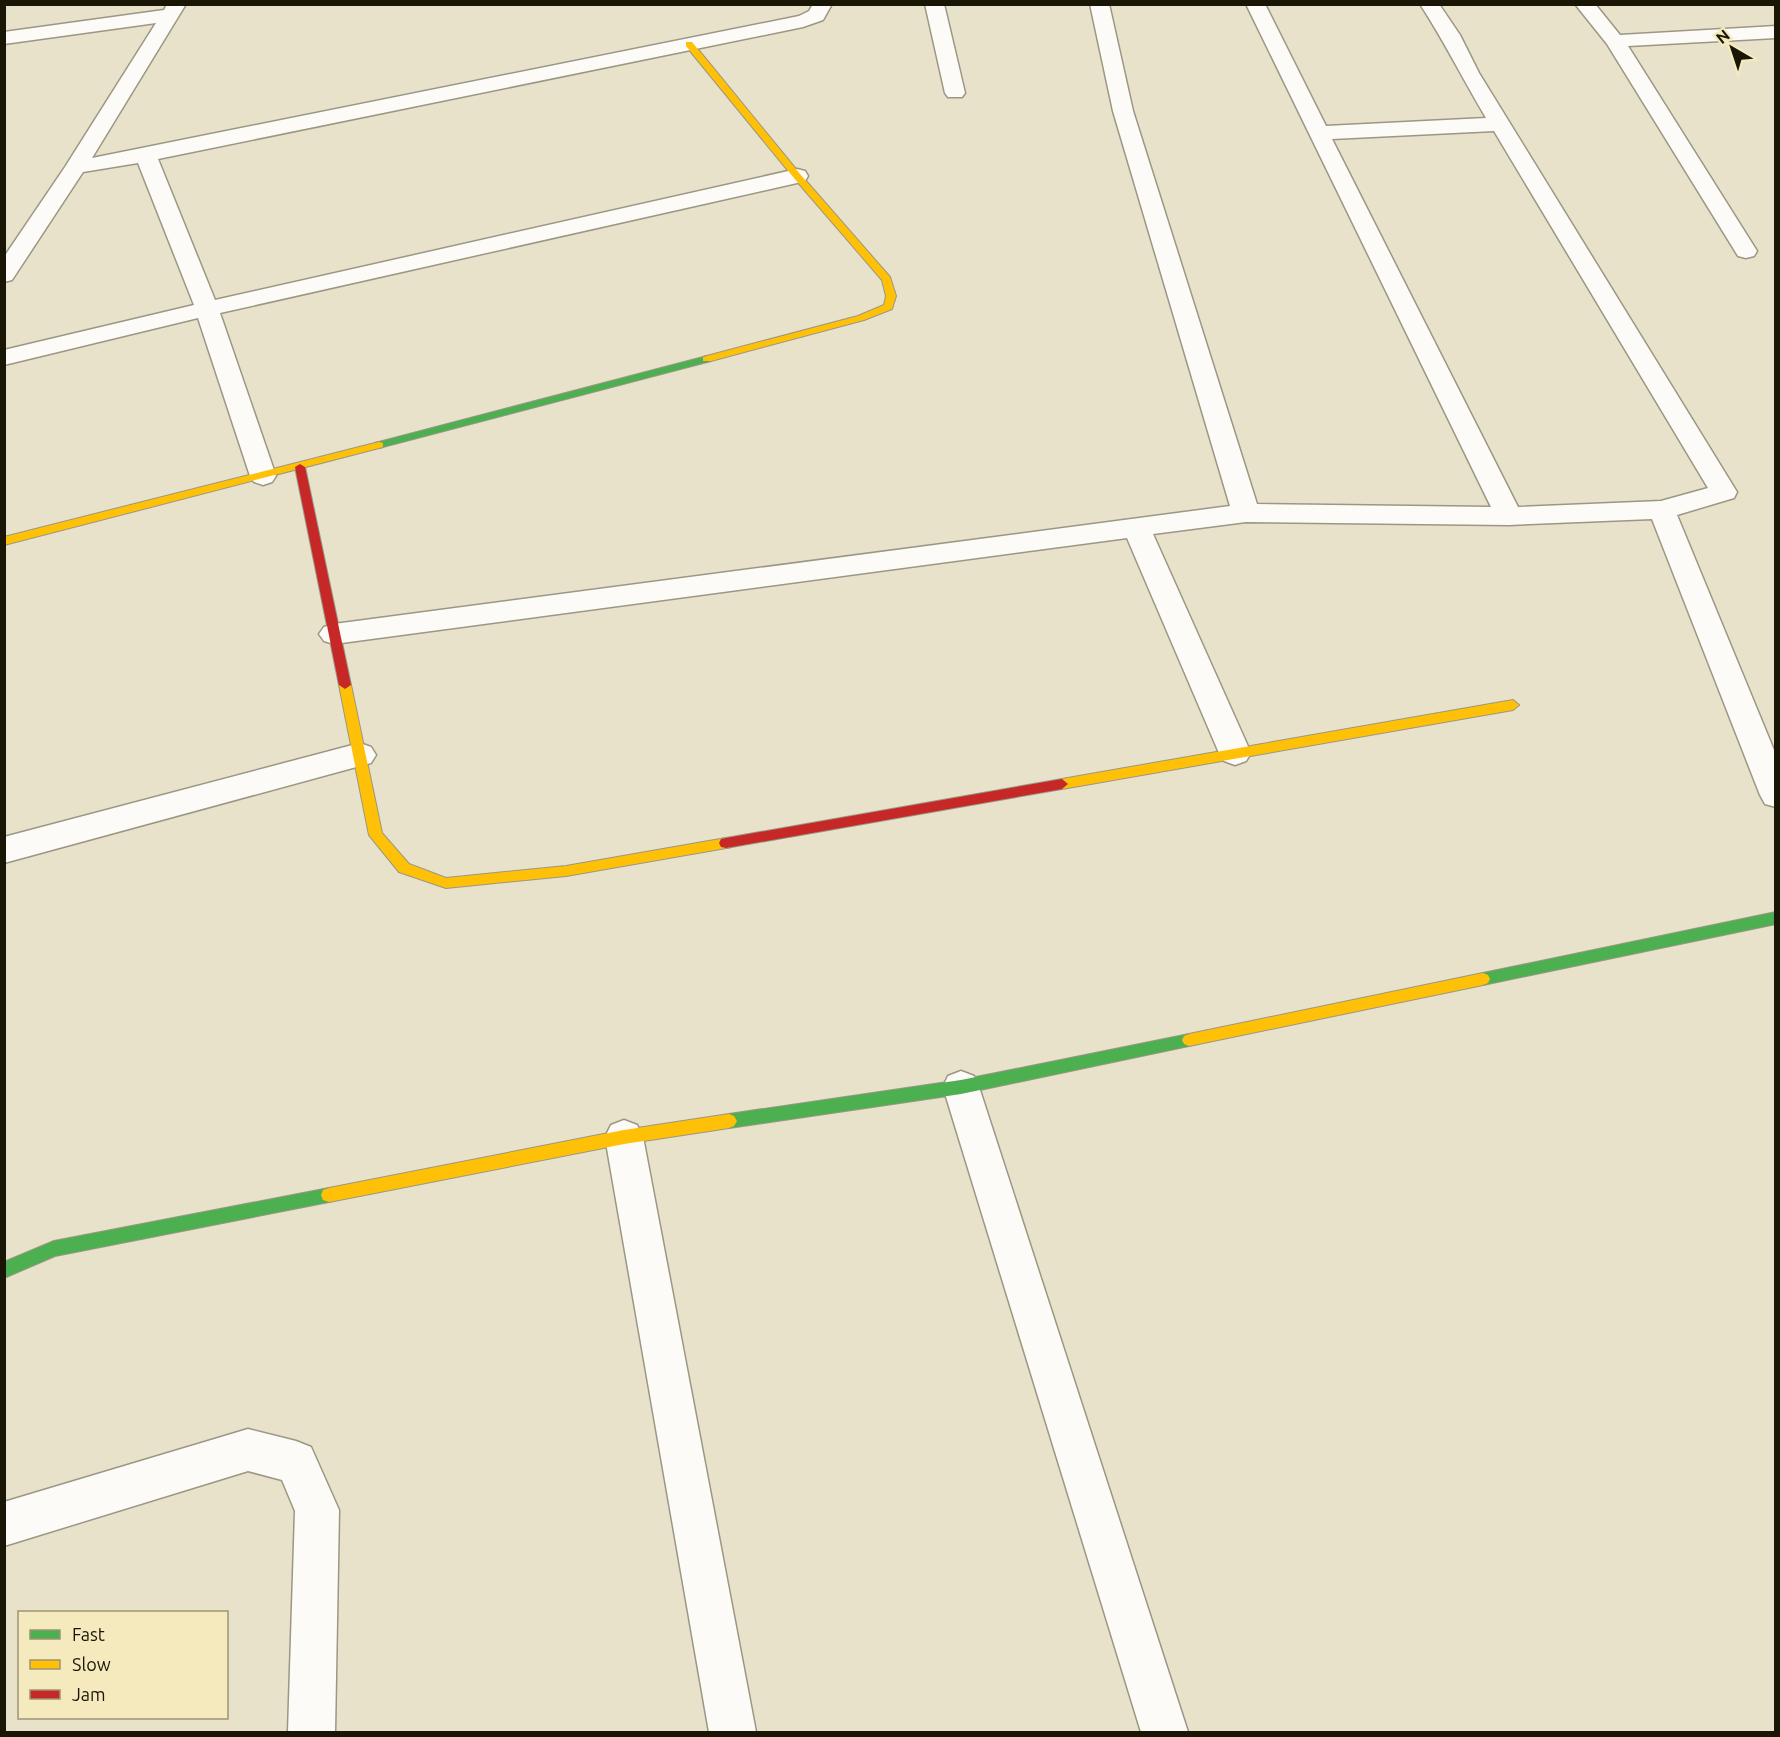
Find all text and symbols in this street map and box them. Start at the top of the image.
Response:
north arrow [1702,18,1762,78]
text: N [1712,26,1733,47]
legend [18,1611,228,1719]
text: Fast [72,1624,105,1644]
text: Slow [72,1654,111,1674]
text: Jam [72,1684,106,1704]

